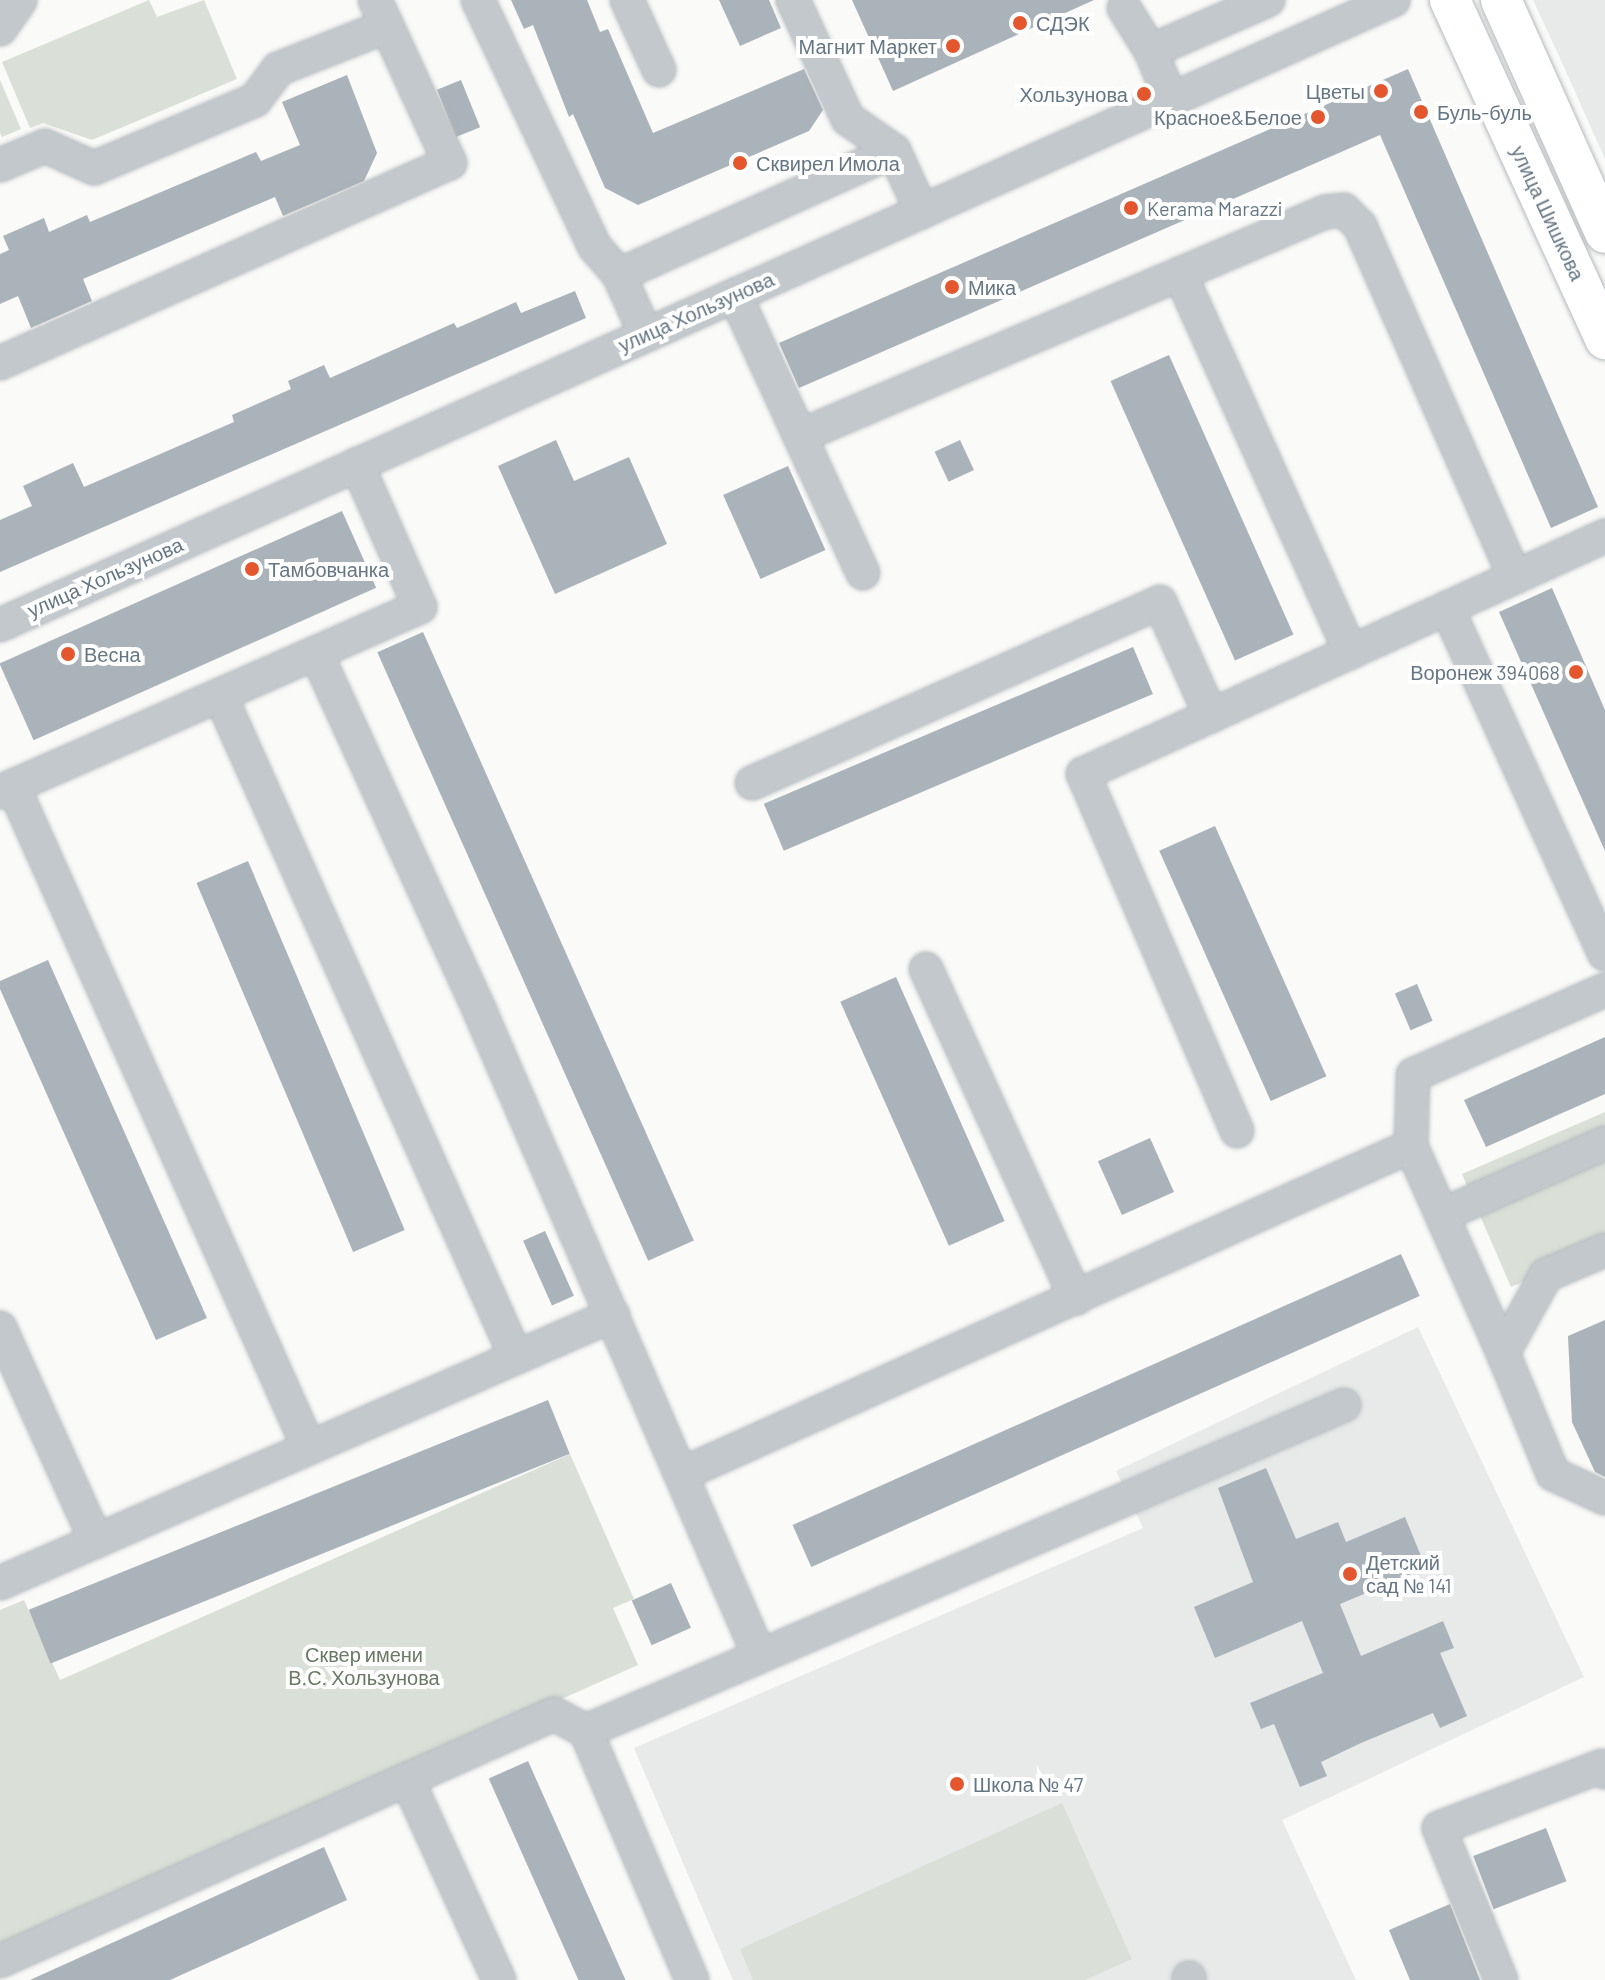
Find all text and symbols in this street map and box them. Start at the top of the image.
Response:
place label: СДЭК [1036,11,1090,35]
marker: СДЭК [1011,14,1029,32]
place label: Магнит Маркет [799,34,937,58]
marker: Магнит Маркет [944,37,962,55]
place label: Цветы [1306,79,1365,103]
place label: Хользунова [1019,82,1128,106]
marker: Цветы [1372,82,1390,100]
marker: Хользунова [1135,85,1153,103]
place label: Буль-буль [1437,100,1532,124]
marker: Буль-буль [1412,103,1430,121]
place label: Красное&Белое [1154,105,1302,129]
marker: Красное&Белое [1309,108,1327,126]
street label: улица Шишкова [1506,142,1590,284]
place label: Сквирел Имола [756,151,900,175]
marker: Сквирел Имола [731,154,749,172]
place label: Kerama Marazzi [1147,196,1283,220]
marker: Kerama Marazzi [1122,199,1140,217]
street label: улица Хользунова [615,267,777,357]
place label: Мика [968,275,1016,299]
marker: Мика [943,278,961,296]
street label: улица Хользунова [24,532,186,622]
place label: Тамбовчанка [268,557,389,581]
marker: Тамбовчанка [243,560,261,578]
place label: Весна [84,642,141,666]
marker: Весна [59,645,77,663]
place label: Воронеж 394068 [1410,660,1560,684]
marker: Воронеж 394068 [1567,663,1585,681]
place label: Детский сад № 141 [1366,1550,1451,1597]
marker: Детский сад № 141 [1341,1565,1359,1583]
park label: Сквер имени В.С. Хользунова [288,1643,440,1690]
place label: Школа № 47 [973,1772,1083,1796]
marker: Школа № 47 [948,1775,966,1793]

